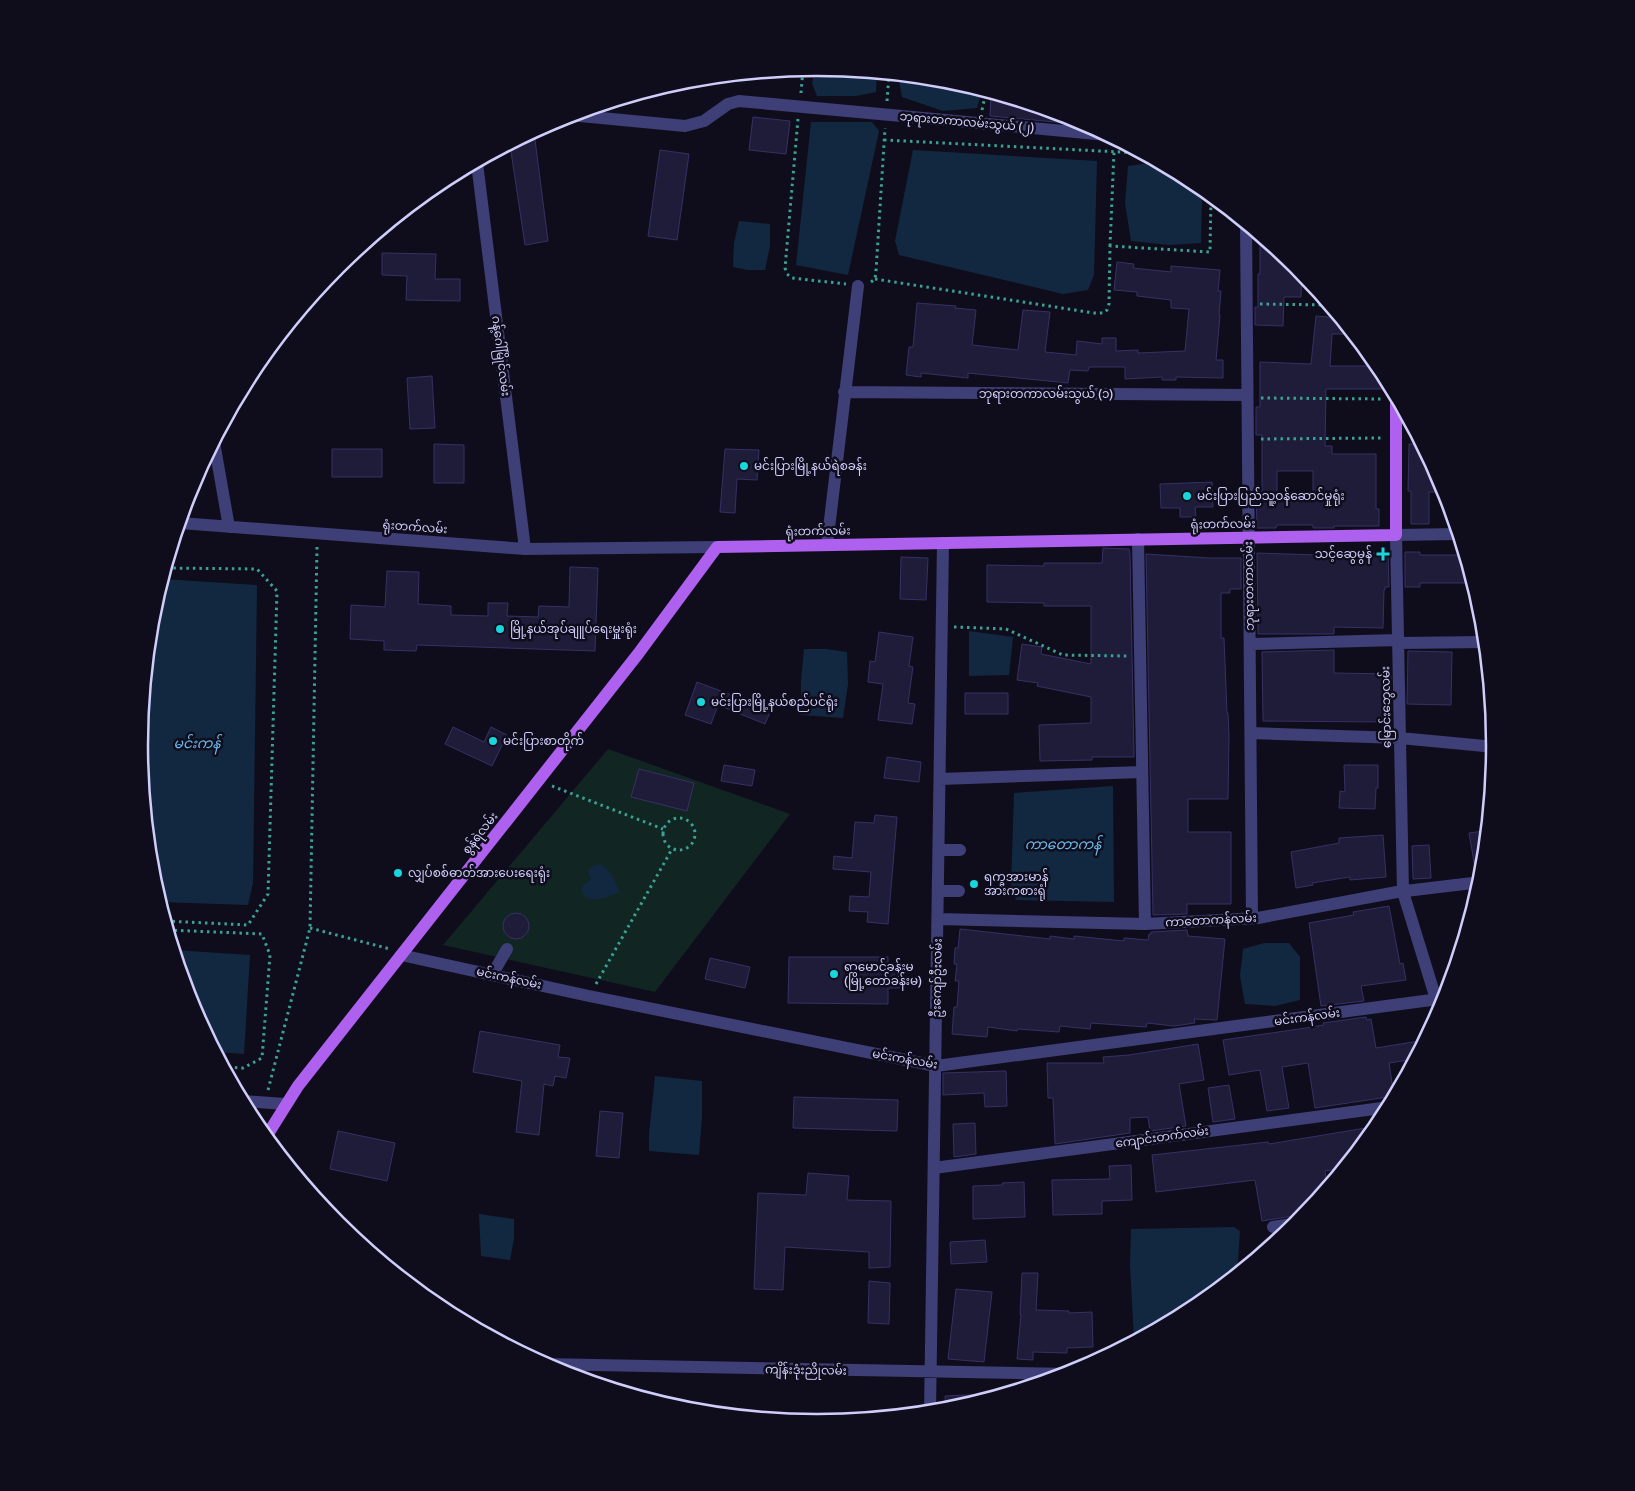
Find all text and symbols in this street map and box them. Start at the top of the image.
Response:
street label: ဘုရားတကာလမ်းသွယ် (၂) [899,107,1035,138]
street label: ဂန့်ဂေါ်မြိုင်လမ်း [486,315,515,397]
street label: ဘုရားတကာလမ်းသွယ် (၁) [979,385,1113,404]
place label: မင်းပြားမြို့နယ်ရဲစခန်း [754,457,867,476]
marker: မင်းပြားမြို့နယ်ရဲစခန်း [738,460,750,472]
place label: မင်းပြားပြည်သူ့ဝန်ဆောင်မှုရုံး [1197,487,1345,506]
marker: မင်းပြားပြည်သူ့ဝန်ဆောင်မှုရုံး [1181,490,1193,502]
street label: ရုံးတက်လမ်း [1190,514,1256,535]
street label: ရုံးတက်လမ်း [382,516,448,539]
street label: ရုံးတက်လမ်း [785,521,851,542]
street label: ဘုရားတကာလမ်း [1239,541,1260,631]
place label: သင့်ဆွေမွန် [1315,545,1372,564]
marker: သင့်ဆွေမွန် [1376,547,1390,561]
place label: မြို့နယ်အုပ်ချူပ်ရေးမှူးရုံး [510,620,637,639]
marker: မြို့နယ်အုပ်ချူပ်ရေးမှူးရုံး [494,623,506,635]
street label: မြောင်းဘွေလမ်း [1376,666,1397,748]
place label: မင်းပြားမြို့နယ်စည်ပင်ရုံး [711,693,838,712]
marker: မင်းပြားမြို့နယ်စည်ပင်ရုံး [695,696,707,708]
place label: မင်းပြားစာတိုက် [503,732,584,751]
water label: မင်းကန် [173,733,223,755]
marker: မင်းပြားစာတိုက် [487,735,499,747]
street label: စွန်ရဲလမ်း [458,808,503,858]
water label: ကာတောကန် [1025,834,1104,856]
place label: လျှပ်စစ်ဓာတ်အားပေးရေးရုံး [408,864,550,883]
marker: လျှပ်စစ်ဓာတ်အားပေးရေးရုံး [392,867,404,879]
place label: ရက္ခအားမာန် အားကစားရုံ [984,868,1049,901]
marker: ရက္ခအားမာန် အားကစားရုံ [968,878,980,890]
street label: ကာတောကန်လမ်း [1165,909,1257,932]
street label: ဦးကျော်ဦးလမ်း [927,938,948,1018]
place label: ရာမောင်ခန်းမ (မြို့တော်ခန်းမ) [844,958,922,991]
street label: မင်းကန်လမ်း [475,962,543,995]
marker: ရာမောင်ခန်းမ (မြို့တော်ခန်းမ) [828,968,840,980]
street label: မင်းကန်လမ်း [1273,1003,1341,1032]
street label: မင်းကန်လမ်း [871,1044,939,1075]
street label: ကျောင်းတက်လမ်း [1114,1122,1210,1153]
street label: ကျိန်းဒုံးညိုလမ်း [765,1360,847,1381]

